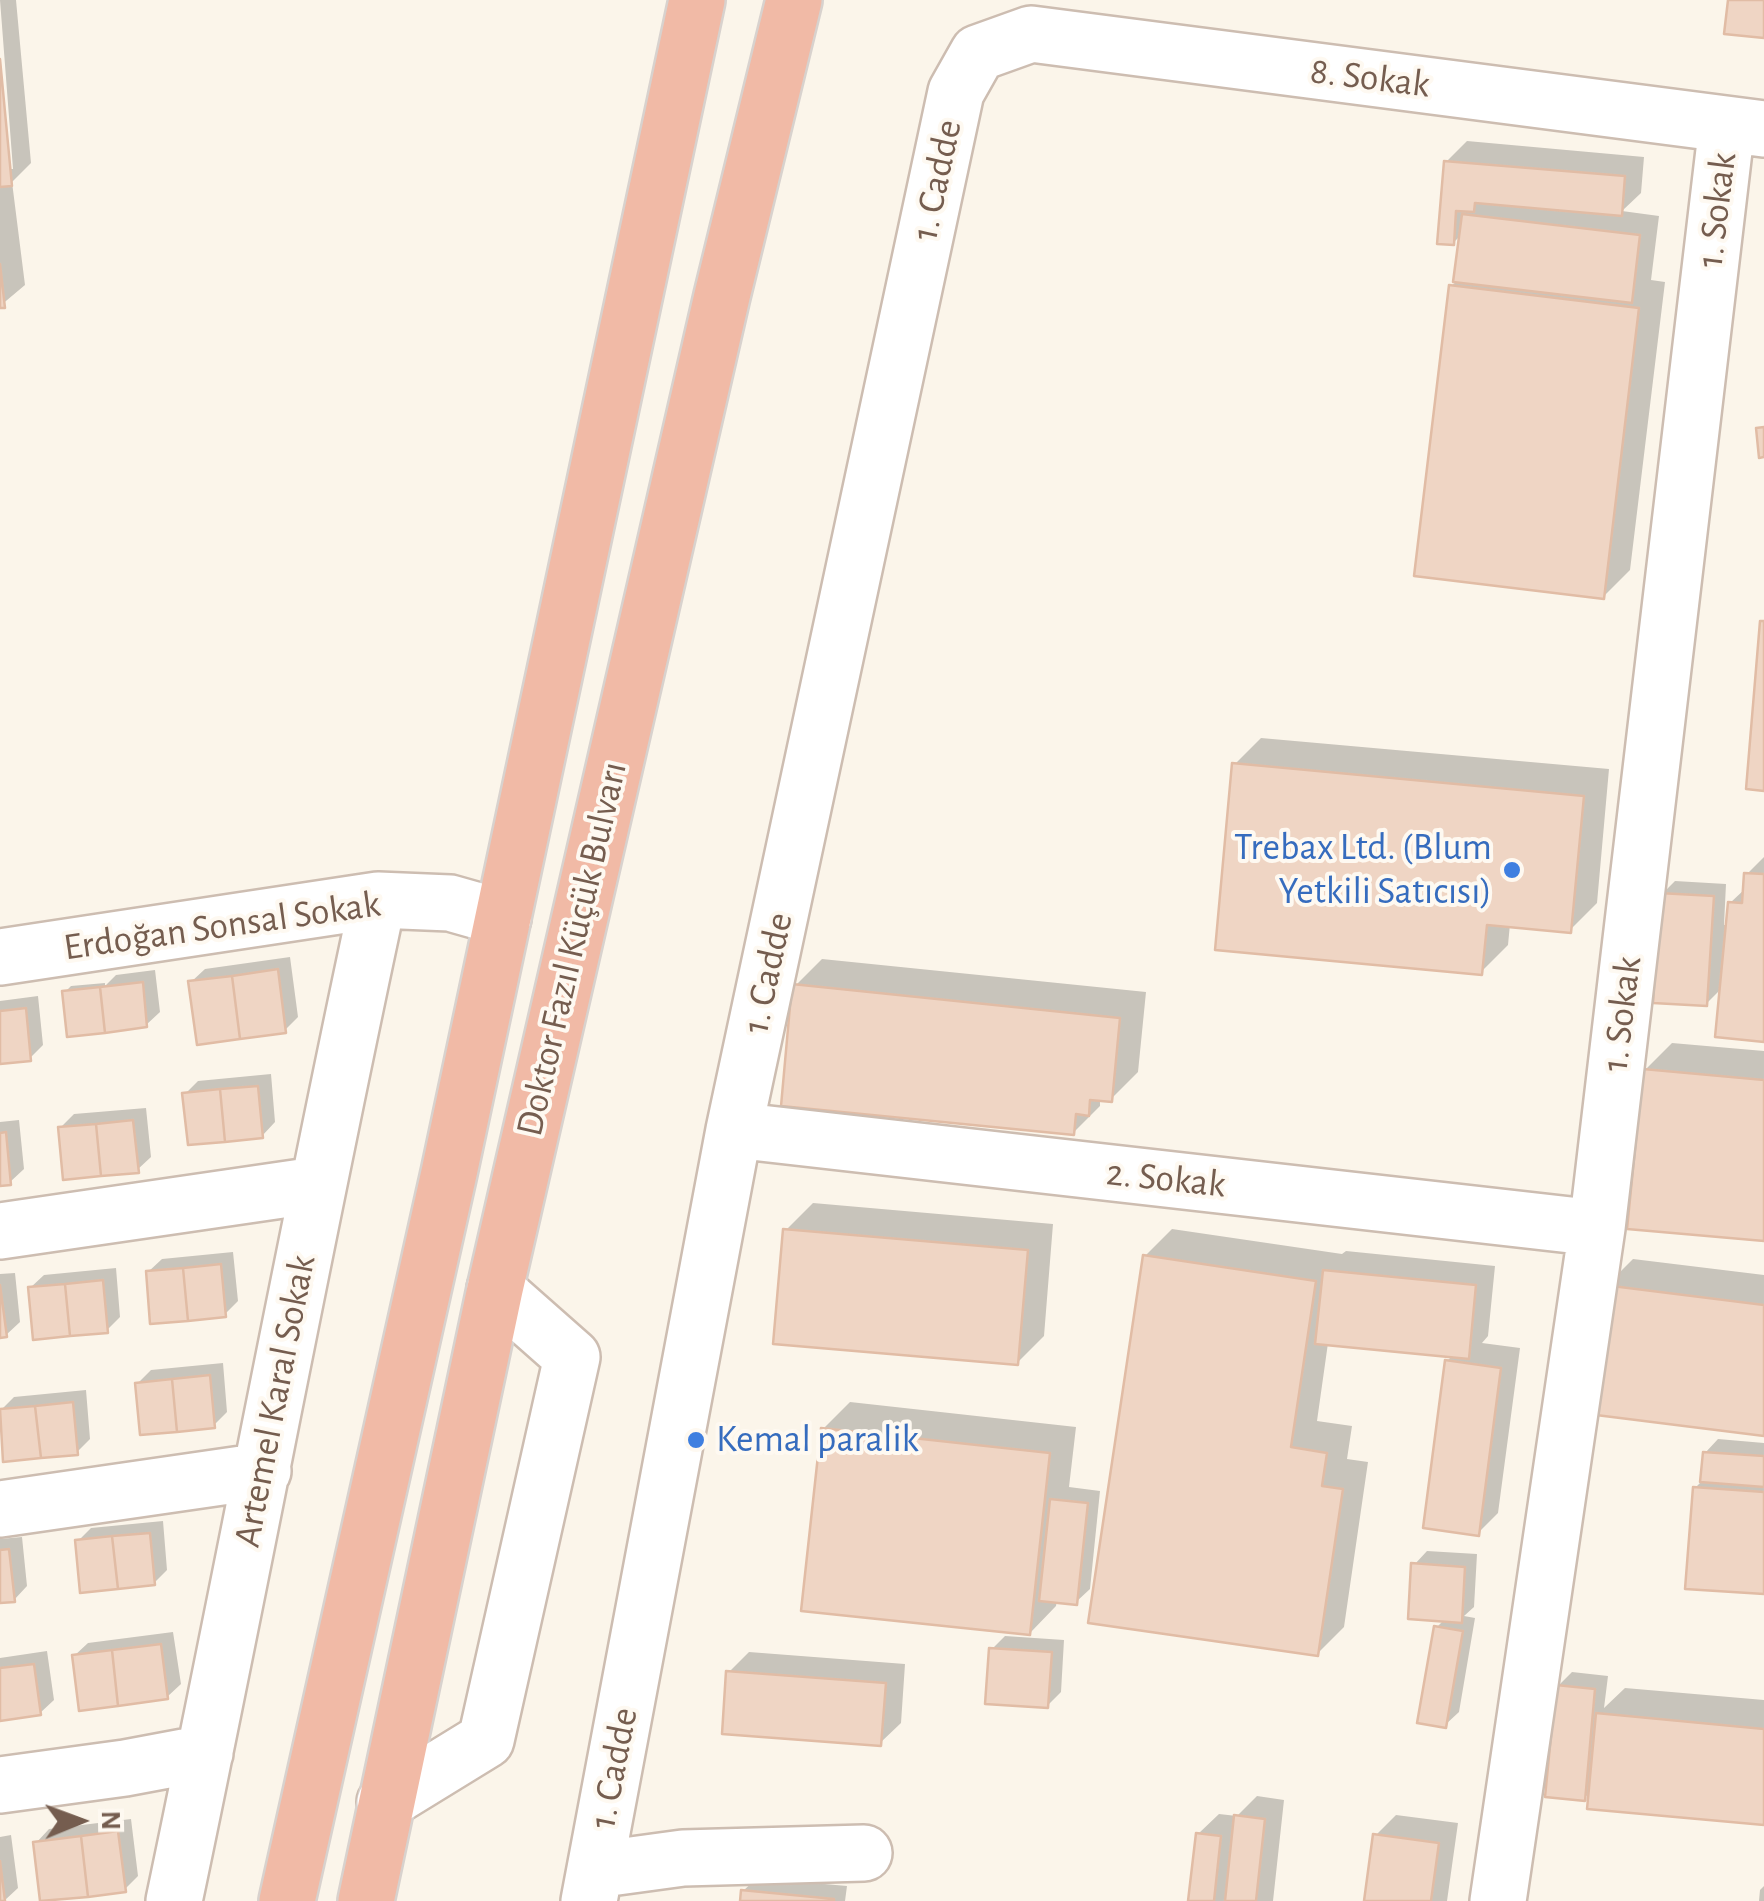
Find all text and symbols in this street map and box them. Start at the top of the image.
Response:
street label: 8. Sokak [1308,48,1432,108]
street label: 1. Cadde [902,115,972,245]
street label: 1. Sokak [1687,150,1747,270]
street label: Doktor Fazıl Küçük Bulvarı [507,757,637,1141]
place label: Trebax Ltd. (Blum Yetkili Satıcısı) [1234,825,1492,914]
marker: Trebax Ltd. (Blum Yetkili Satıcısı) [1501,859,1523,881]
street label: Erdoğan Sonsal Sokak [61,881,383,971]
street label: 1. Cadde [733,908,803,1038]
street label: 1. Sokak [1592,954,1652,1074]
street label: 2. Sokak [1104,1150,1228,1208]
street label: Artemel Karal Sokak [224,1251,326,1551]
place label: Kemal paralik [716,1417,919,1463]
marker: Kemal paralik [685,1429,707,1451]
street label: 1. Cadde [580,1704,648,1832]
north arrow [30,1771,130,1871]
text: N [96,1810,124,1830]

